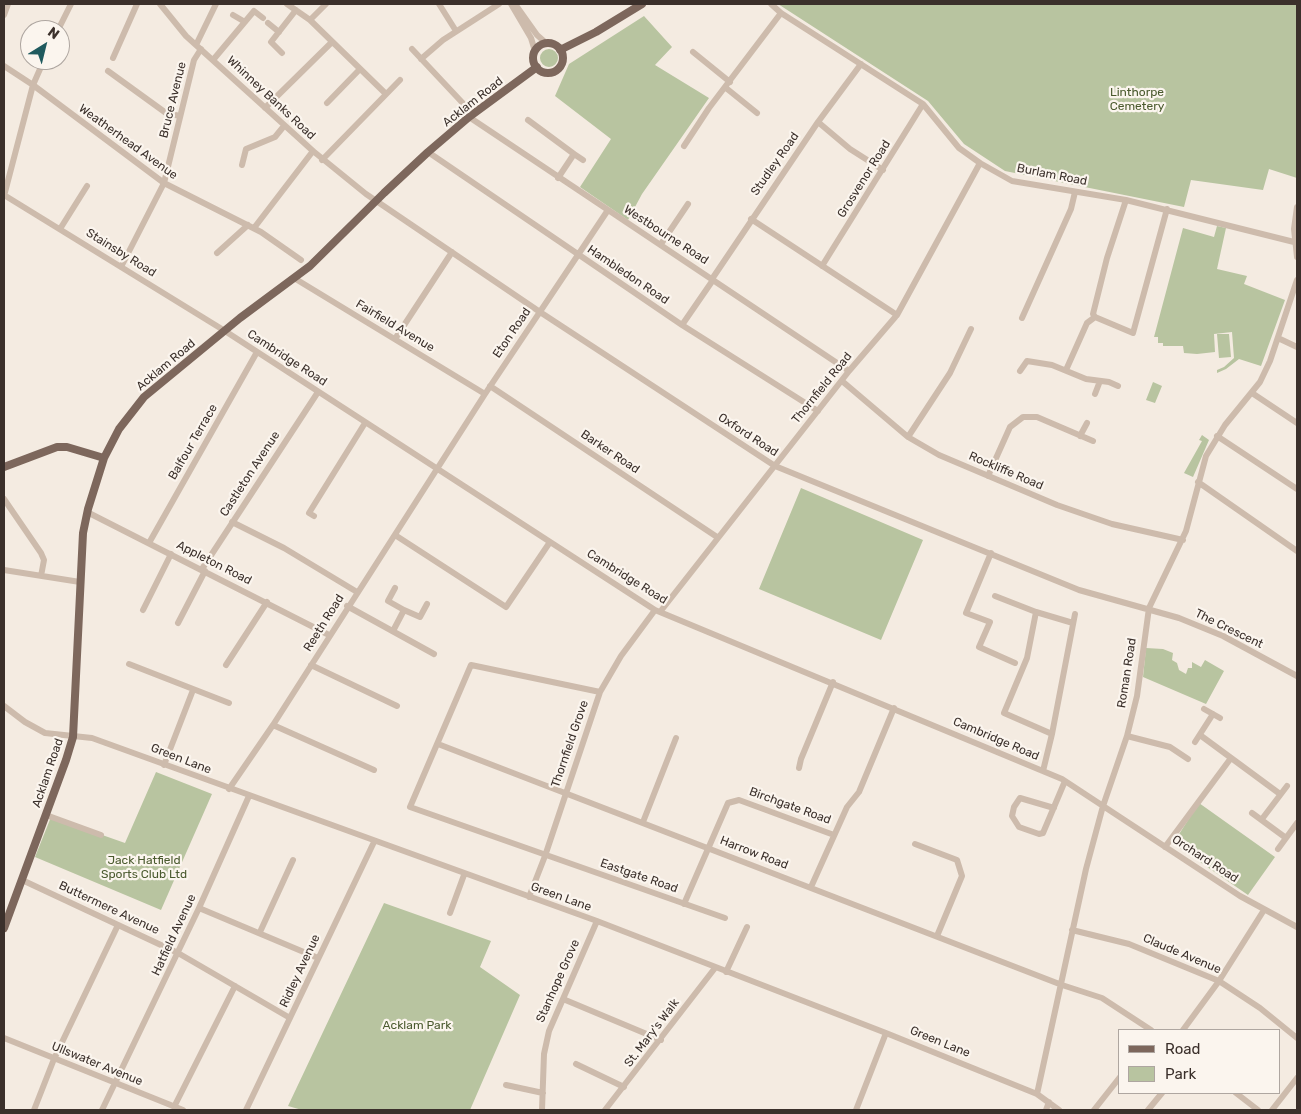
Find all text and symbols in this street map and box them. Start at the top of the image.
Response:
north arrow [20,20,70,70]
text: N [44,23,63,43]
street label: Whinney Banks Road [224,53,318,143]
street label: Bruce Avenue [157,60,189,140]
street label: Acklam Road [440,74,506,130]
park label: Linthorpe Cemetery [1110,86,1164,114]
street label: Weatherhead Avenue [76,101,180,183]
street label: Studley Road [748,130,802,198]
street label: Grosvenor Road [834,138,894,220]
street label: Burlam Road [1016,161,1088,189]
street label: Westbourne Road [621,202,711,268]
street label: Stainsby Road [83,226,159,280]
street label: Hambledon Road [584,242,672,308]
street label: Fairfield Avenue [353,297,437,355]
street label: Eton Road [490,305,534,361]
street label: Cambridge Road [244,327,330,389]
street label: Acklam Road [134,336,198,394]
street label: Thornfield Road [789,350,855,426]
street label: Balfour Terrace [165,402,221,482]
street label: Oxford Road [715,410,781,460]
street label: Barker Road [578,427,642,477]
street label: Castleton Avenue [217,429,283,519]
street label: Rockliffe Road [967,449,1045,493]
street label: Appleton Road [174,538,254,588]
street label: Cambridge Road [584,546,670,608]
street label: Reeth Road [301,592,347,654]
street label: The Crescent [1193,606,1265,652]
street label: Roman Road [1114,637,1140,709]
street label: Thornfield Grove [548,698,592,790]
street label: Cambridge Road [951,714,1041,764]
street label: Acklam Road [29,736,67,810]
street label: Green Lane [149,741,213,777]
street label: Birchgate Road [747,785,833,827]
street label: Orchard Road [1169,832,1241,886]
street label: Harrow Road [718,833,790,873]
park label: Jack Hatfield Sports Club Ltd [101,854,187,882]
street label: Eastgate Road [598,856,680,896]
street label: Buttermere Avenue [56,878,162,938]
street label: Green Lane [529,879,593,915]
street label: Hatfield Avenue [149,892,199,978]
street label: Claude Avenue [1141,931,1223,977]
street label: Ridley Avenue [277,932,323,1010]
street label: Stanhope Grove [533,937,583,1025]
street label: St. Mary's Walk [622,996,682,1070]
park label: Acklam Park [383,1019,451,1033]
street label: Green Lane [908,1023,972,1061]
legend [1118,1029,1281,1094]
street label: Ullswater Avenue [49,1039,145,1089]
text: Road [1165,1040,1201,1058]
text: Park [1165,1065,1196,1083]

